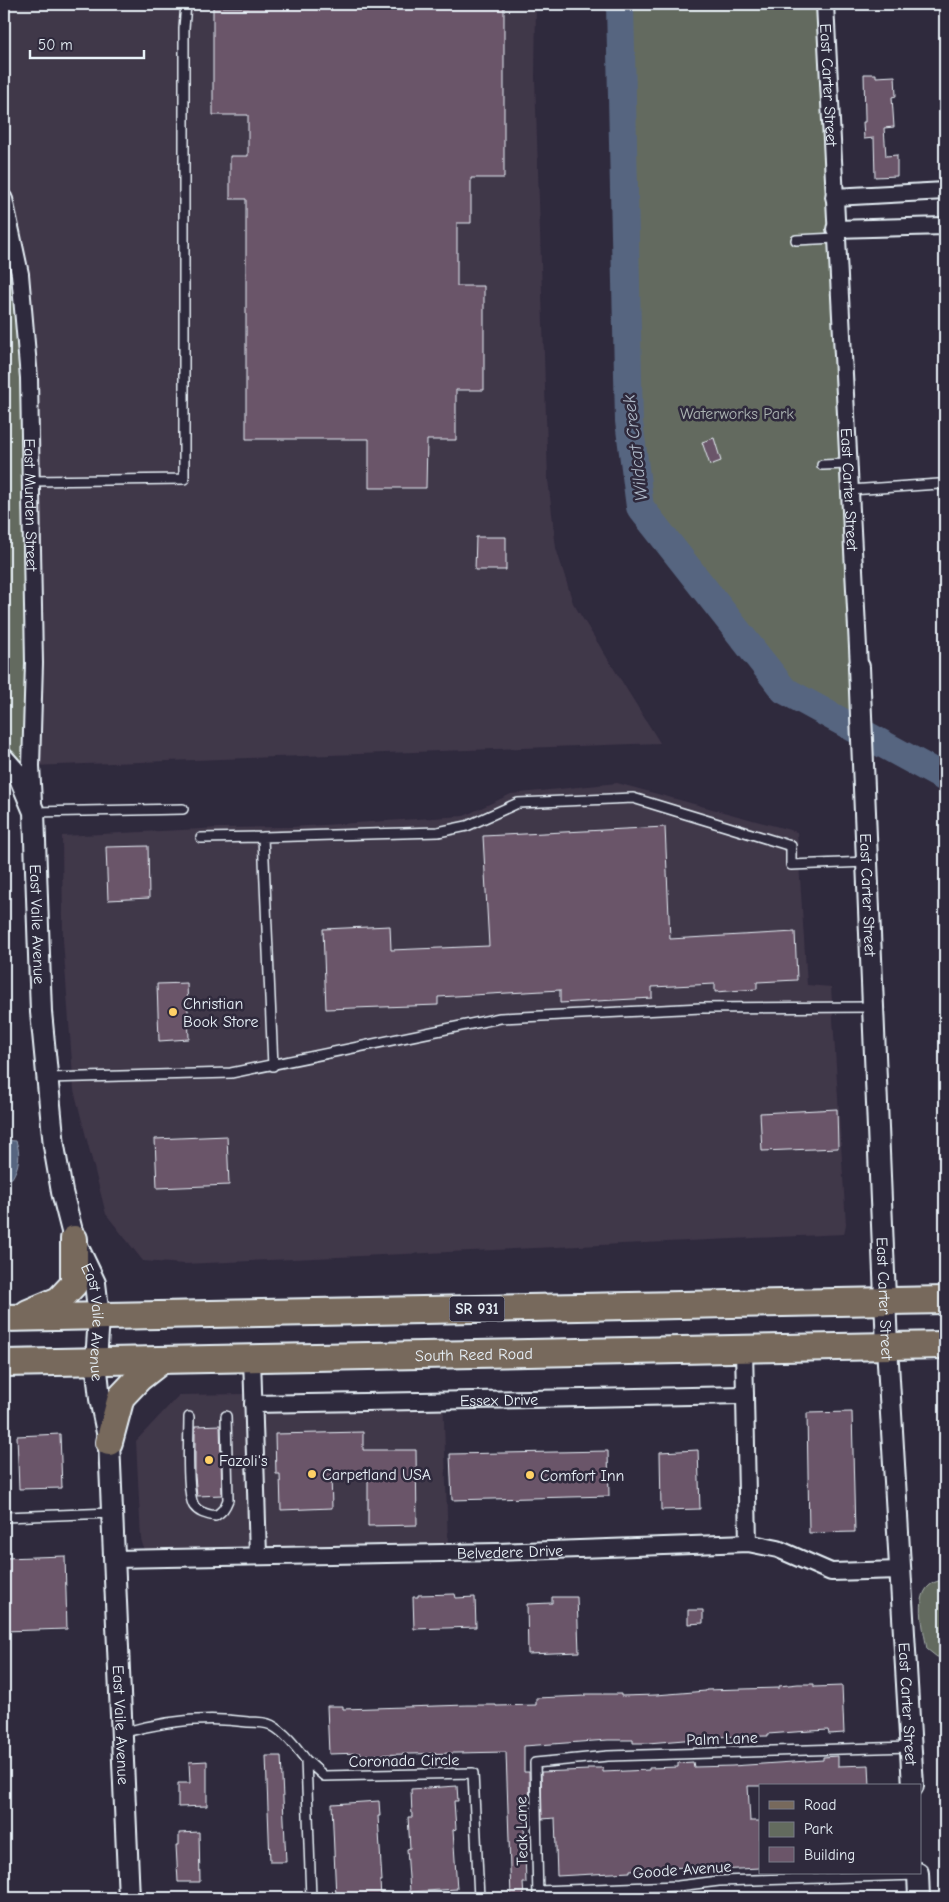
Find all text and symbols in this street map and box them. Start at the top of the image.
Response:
street label: East Carter Street [816,23,840,147]
scale bar [30,28,144,60]
text: 50 m [38,36,73,54]
water label: Wildcat Creek [619,393,652,502]
park label: Waterworks Park [680,405,794,423]
street label: East Carter Street [837,428,861,552]
street label: East Murden Street [20,438,40,572]
street label: East Carter Street [856,833,879,957]
street label: East Vaile Avenue [26,864,48,984]
place label: Christian Book Store [183,995,258,1031]
marker: Christian Book Store [167,1006,179,1018]
street label: East Carter Street [873,1237,896,1361]
street label: East Vaile Avenue [77,1260,107,1382]
road number: SR 931 [450,1296,504,1322]
street label: South Reed Road [415,1345,533,1365]
street label: Essex Drive [460,1391,538,1410]
place label: Fazoli's [219,1452,268,1470]
marker: Fazoli's [203,1454,215,1466]
place label: Carpetland USA [322,1466,431,1484]
place label: Comfort Inn [540,1467,624,1485]
marker: Carpetland USA [306,1468,318,1480]
marker: Comfort Inn [524,1469,536,1481]
street label: Belvedere Drive [457,1542,563,1563]
street label: East Carter Street [895,1642,920,1766]
street label: East Vaile Avenue [109,1665,132,1785]
street label: Palm Lane [686,1729,758,1749]
street label: Coronada Circle [349,1751,459,1771]
legend [759,1784,922,1874]
street label: Teak Lane [512,1796,532,1866]
text: Road [804,1796,836,1814]
text: Park [804,1820,833,1838]
text: Building [804,1846,855,1864]
street label: Goode Avenue [632,1858,732,1882]

